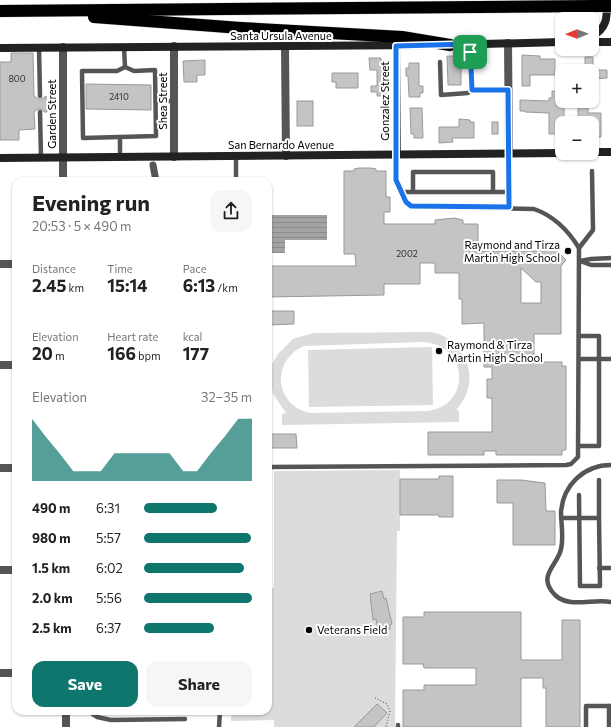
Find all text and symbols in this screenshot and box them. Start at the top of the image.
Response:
north arrow [555,12,599,56]
map controls [555,12,599,160]
street label: Santa Ursula Avenue [230,29,332,42]
pin [453,35,487,69]
icon: arrive [459,41,481,63]
street label: Gonzalez Street [378,61,391,141]
button: + [555,64,599,108]
street label: Shea Street [156,72,169,130]
house number: 800 [8,73,26,84]
street label: Garden Street [45,79,58,149]
house number: 2410 [109,91,129,102]
button: − [555,116,599,160]
street label: San Bernardo Avenue [228,138,334,151]
text: Evening run [32,189,150,216]
button: share [210,190,252,232]
text: 20:53 · 5 × 490 m [32,218,131,234]
place label: Raymond and Tirza Martin High School [464,238,560,264]
marker: Raymond and Tirza Martin High School [563,246,573,256]
house number: 2002 [396,248,418,259]
text: Distance [32,262,76,275]
text: Time [107,262,133,275]
text: Pace [183,262,207,275]
text: 2.45 [32,275,66,296]
text: 15:14 [107,275,148,296]
text: 6:13 [183,275,215,296]
text: km [66,281,84,294]
text: /km [215,281,238,294]
text: Elevation [32,330,78,343]
text: Heart rate [107,330,158,343]
text: kcal [183,330,202,343]
place label: Raymond & Tirza Martin High School [447,338,543,364]
text: 20 [32,343,53,364]
text: 166 [107,343,136,364]
text: 177 [183,343,209,364]
marker: Raymond & Tirza Martin High School [434,346,444,356]
text: m [53,349,65,362]
text: bpm [136,349,161,362]
text: Elevation [32,389,87,405]
text: 32–35 m [201,389,252,405]
text: 490 m [32,500,70,516]
text: 6:31 [96,500,120,516]
text: 980 m [32,530,71,546]
text: 5:57 [96,530,121,546]
text: 1.5 km [32,560,70,576]
text: 6:02 [96,560,123,576]
text: 2.0 km [32,590,73,606]
text: 5:56 [96,590,122,606]
text: 2.5 km [32,620,72,636]
text: 6:37 [96,620,121,636]
place label: Veterans Field [317,623,387,636]
marker: Veterans Field [304,625,314,635]
button: Save [32,661,138,707]
button: Share [146,661,252,707]

